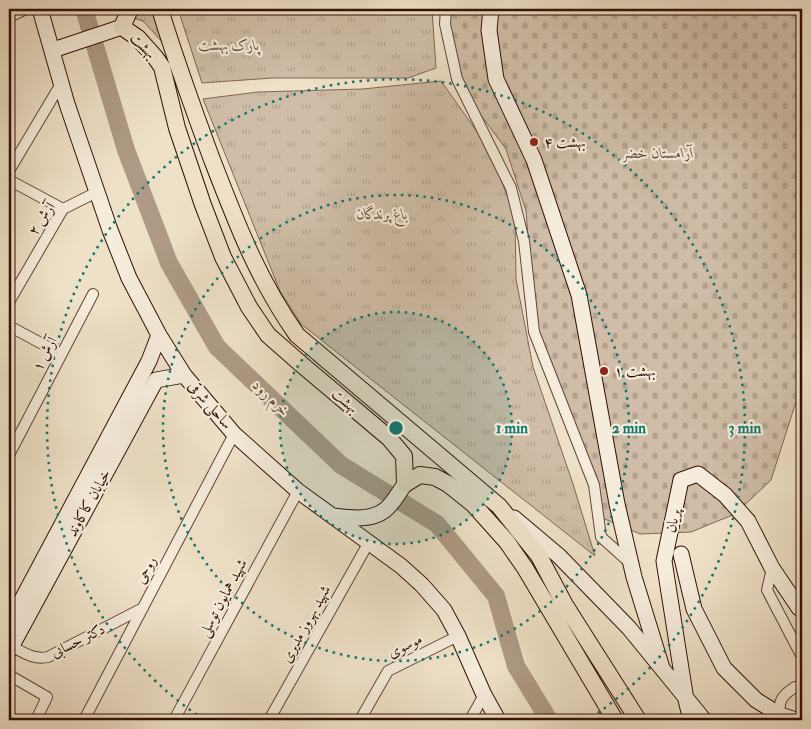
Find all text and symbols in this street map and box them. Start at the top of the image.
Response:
street label: بهشت [126,29,160,63]
park label: پارک بهشت [199,36,261,56]
place label: بهشت ۴ [544,133,586,152]
marker: بهشت ۴ [528,136,540,148]
park label: آرامستان خضر [621,144,694,163]
street label: آرش ۲ [24,197,61,239]
park label: باغ پرندگان [356,205,408,227]
street label: آرش ۱ [28,332,63,374]
place label: بهشت ۱ [614,362,656,381]
marker: بهشت ۱ [598,365,610,377]
water label: خرم رود [245,375,294,424]
street label: ساحلی شرقی [183,377,236,434]
street label: بهشت [328,384,362,418]
centre of rings [387,419,405,437]
text: 1 min [496,419,528,438]
text: 2 min [612,419,646,438]
text: 3 min [729,419,761,438]
street label: خیابان کاکاوند [63,466,115,540]
street label: پریان [661,506,685,535]
street label: روحی [131,553,161,587]
street label: شهید همایون توسلی [195,556,252,641]
street label: شهید بهروز مدیری [277,582,335,666]
street label: دکتر حسابی [48,620,109,663]
street label: موسوی [385,630,425,662]

